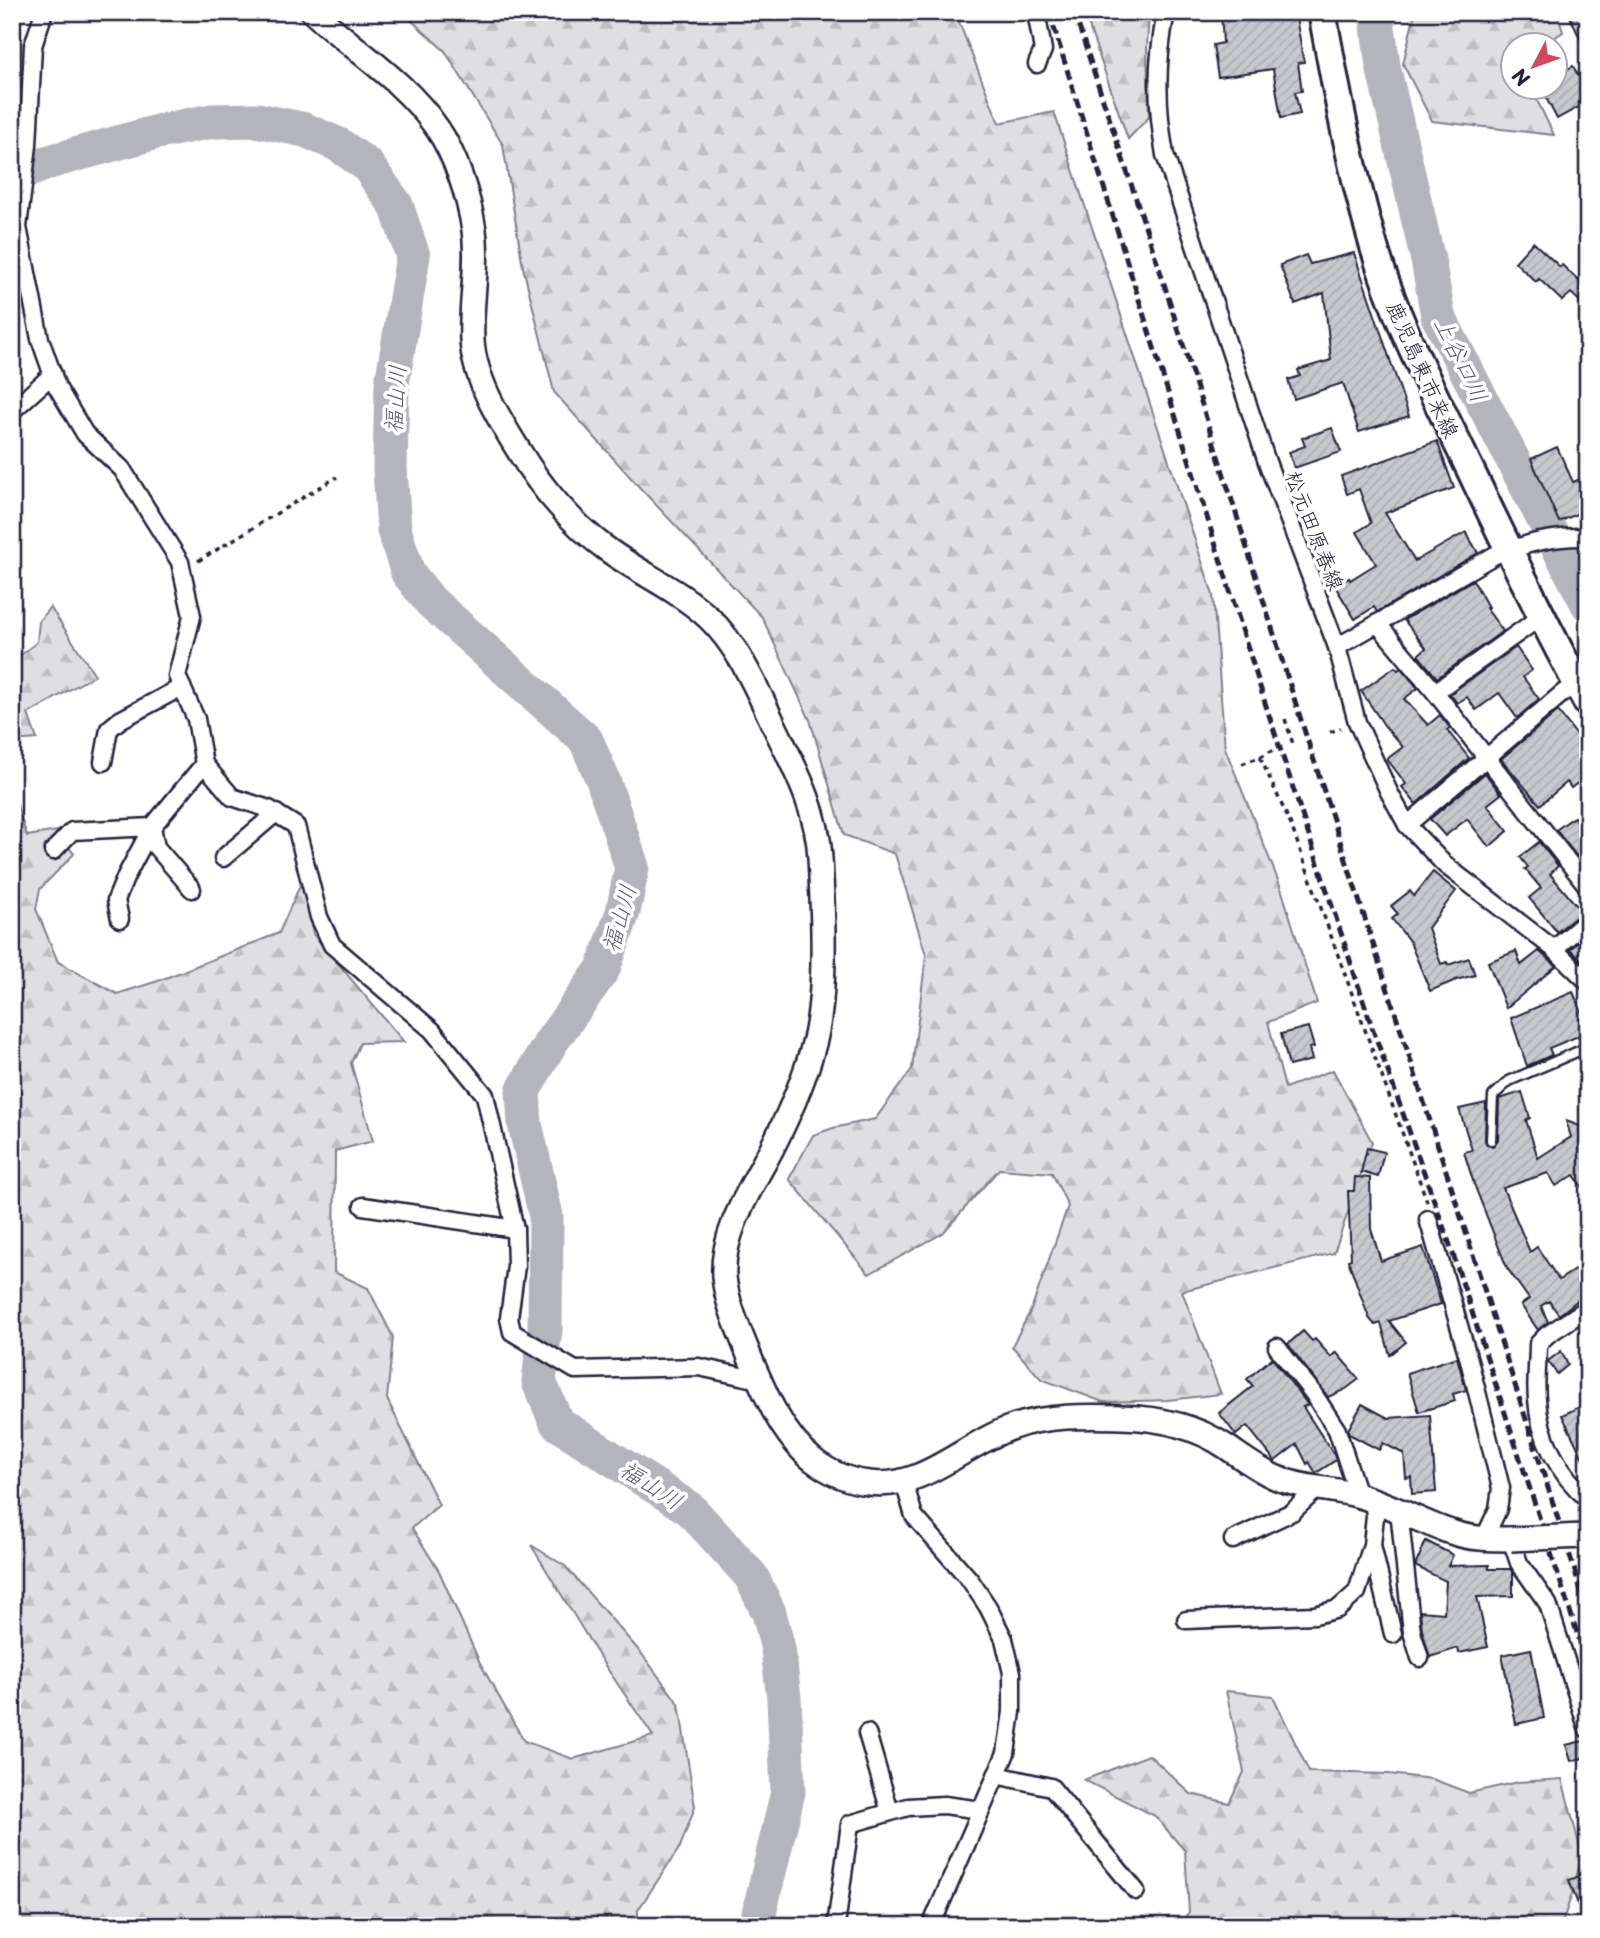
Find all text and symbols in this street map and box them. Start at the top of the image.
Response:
north arrow [1498,32,1568,102]
text: N [1505,63,1536,93]
street label: 鹿児島東市来線 [1379,295,1469,443]
water label: 上谷口川 [1426,310,1498,408]
water label: 福山川 [374,363,414,435]
street label: 松元田原春線 [1278,465,1354,595]
water label: 福山川 [592,880,644,956]
water label: 福山川 [614,1451,690,1517]

